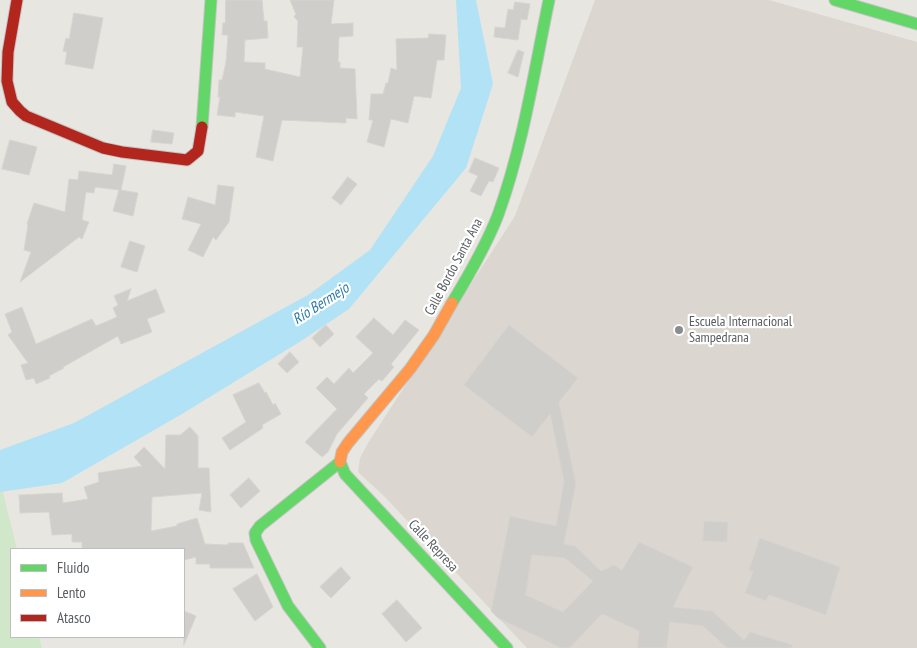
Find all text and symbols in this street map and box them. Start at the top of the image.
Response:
street label: Calle Bordo Santa Ana [421,216,487,318]
water label: Río Bermejo [290,279,352,329]
place label: Escuela Internacional Sampedrana [689,314,792,347]
marker: Escuela Internacional Sampedrana [673,324,685,336]
street label: Calle Represa [405,516,461,576]
legend [10,548,185,638]
text: Fluido [57,558,89,577]
text: Lento [57,583,86,602]
text: Atasco [57,608,91,627]

